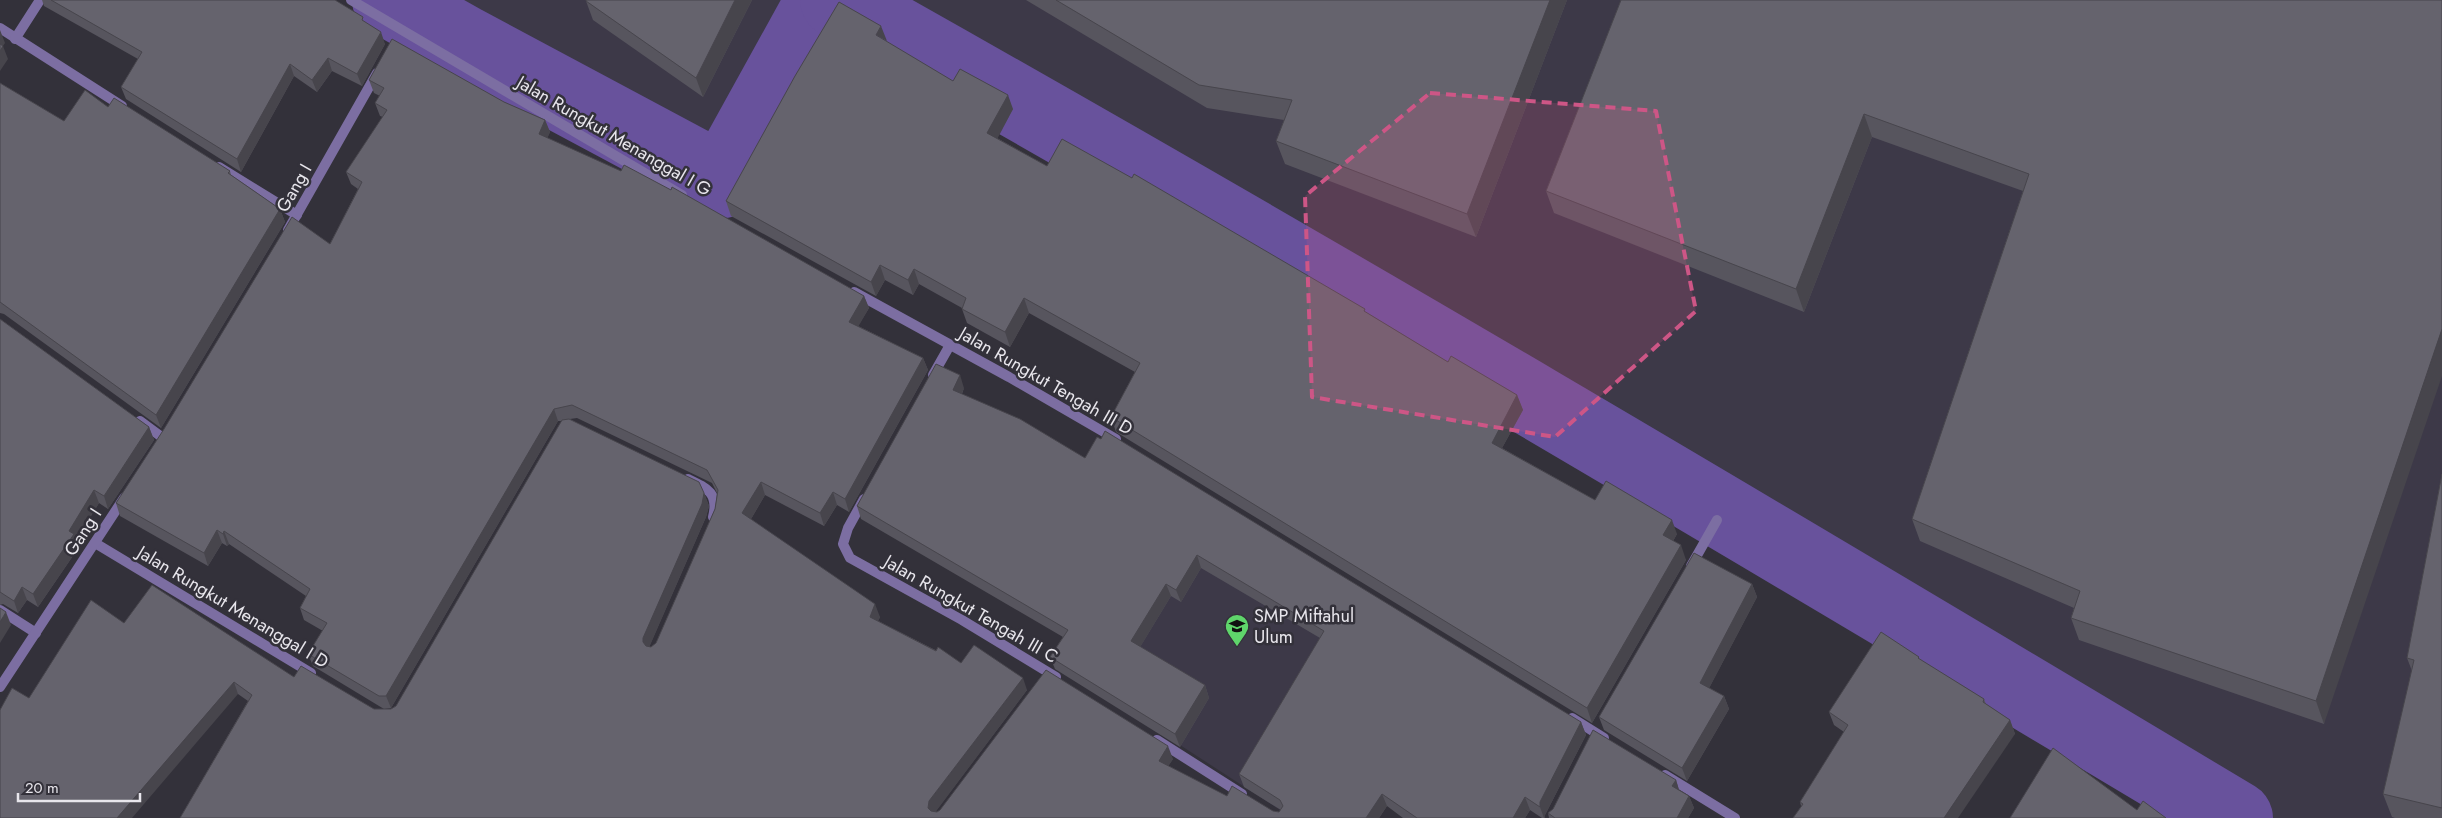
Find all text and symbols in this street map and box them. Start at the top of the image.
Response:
street label: Jalan Rungkut Menanggal I G [510,69,716,202]
street label: Gang I [270,159,318,217]
street label: Jalan Rungkut Tengah III D [953,320,1138,441]
street label: Gang I [58,503,108,561]
street label: Jalan Rungkut Menanggal I D [131,538,334,675]
street label: Jalan Rungkut Tengah III C [878,548,1063,669]
place label: SMP Miftahul Ulum [1254,603,1354,650]
school or university icon: SMP Miftahul Ulum [1224,613,1250,647]
scale bar [18,770,140,802]
text: 20 m [25,777,59,799]

